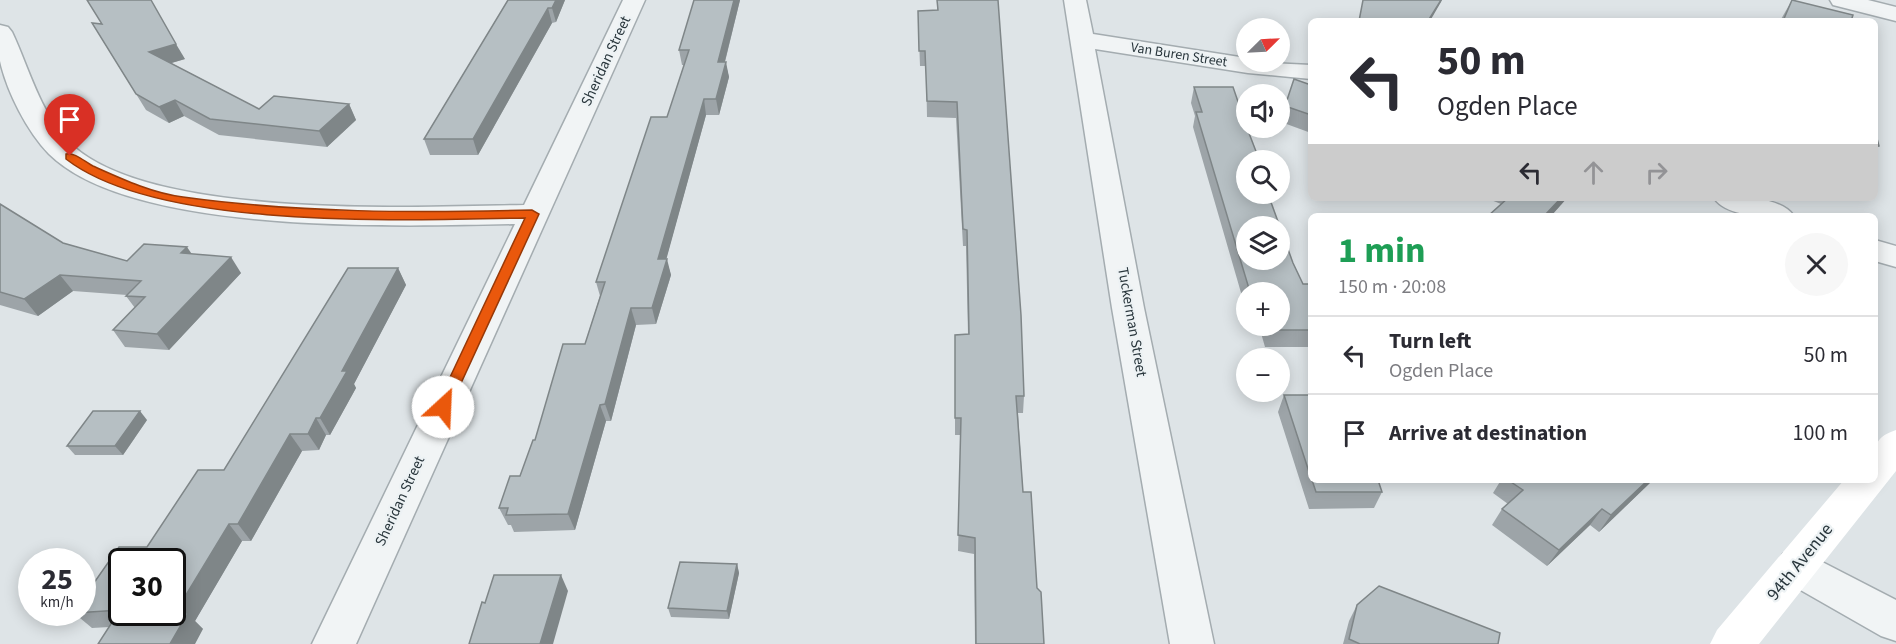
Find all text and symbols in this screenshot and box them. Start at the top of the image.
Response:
street label: Sheridan Street [576,13,636,109]
north arrow [1236,18,1290,72]
map controls [1236,18,1290,402]
text: 50 m [1437,31,1526,91]
street label: Van Buren Street [1129,37,1229,73]
icon: left [1338,42,1416,120]
button: sound [1236,84,1290,138]
text: Ogden Place [1437,87,1578,126]
pin [44,94,95,156]
icon: arrive [53,103,86,136]
button: search [1236,150,1290,204]
icon: left [1514,156,1547,189]
icon: ahead [1577,156,1610,189]
icon: right [1640,156,1673,189]
button: layers [1236,216,1290,270]
text: 1 min [1338,225,1426,276]
button: close [1785,233,1848,296]
street label: Tuckerman Street [1112,266,1152,378]
text: 150 m · 20:08 [1338,273,1446,301]
button: + [1236,282,1290,336]
text: Turn left [1389,325,1471,357]
icon: left [1338,339,1371,372]
text: 50 m [1803,339,1848,371]
button: − [1236,348,1290,402]
text: Ogden Place [1389,357,1493,385]
position arrow [411,375,475,439]
icon: arrive [1338,417,1371,450]
text: Arrive at destination [1389,417,1587,449]
text: 100 m [1793,417,1848,449]
street label: Sheridan Street [370,453,430,549]
street label: 94th Avenue [1761,518,1839,606]
speed limit sign: 30 [108,548,186,626]
text: 25 [41,558,73,601]
text: km/h [40,592,74,613]

